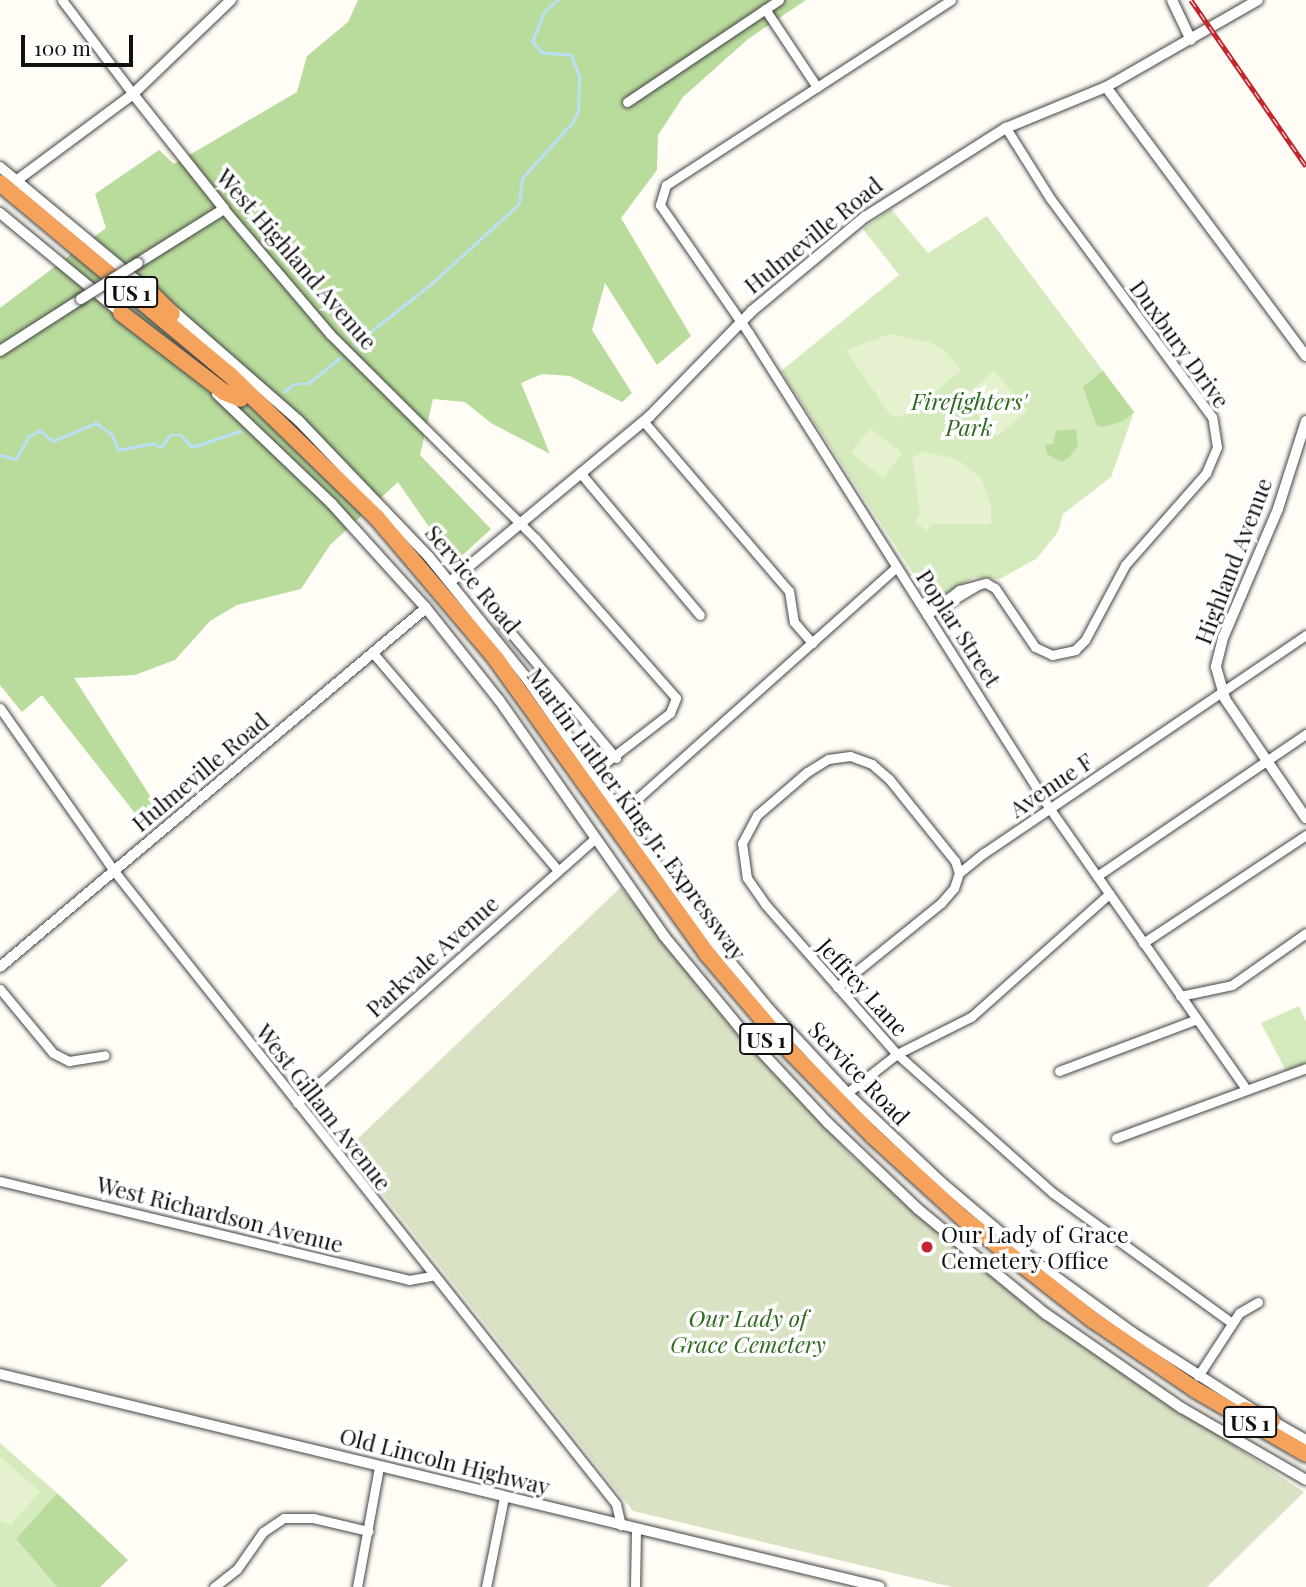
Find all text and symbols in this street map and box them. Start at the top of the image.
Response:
scale bar [24,21,136,65]
text: 100 m [34,33,91,61]
street label: West Highland Avenue [211,163,383,355]
street label: Hulmeville Road [738,171,888,299]
road number: US 1 [103,274,159,310]
street label: Duxbury Drive [1124,274,1236,414]
park label: Firefighters' Park [911,387,1027,441]
street label: Highland Avenue [1188,474,1278,648]
street label: Service Road [420,519,526,639]
street label: Poplar Street [911,564,1007,692]
street label: Martin Luther King Jr. Expressway [521,662,753,966]
street label: Hulmeville Road [126,707,274,837]
street label: Avenue F [1004,747,1098,823]
street label: Parkvale Avenue [360,889,504,1023]
street label: Jeffrey Lane [812,932,914,1042]
street label: Service Road [803,1016,915,1130]
street label: West Gillam Avenue [250,1018,398,1196]
road number: US 1 [738,1021,794,1056]
street label: West Richardson Avenue [93,1170,347,1258]
place label: Our Lady of Grace Cemetery Office [941,1220,1130,1274]
marker: Our Lady of Grace Cemetery Office [919,1239,935,1255]
park label: Our Lady of Grace Cemetery [670,1304,826,1358]
road number: US 1 [1222,1404,1278,1440]
street label: Old Lincoln Highway [337,1421,553,1501]

